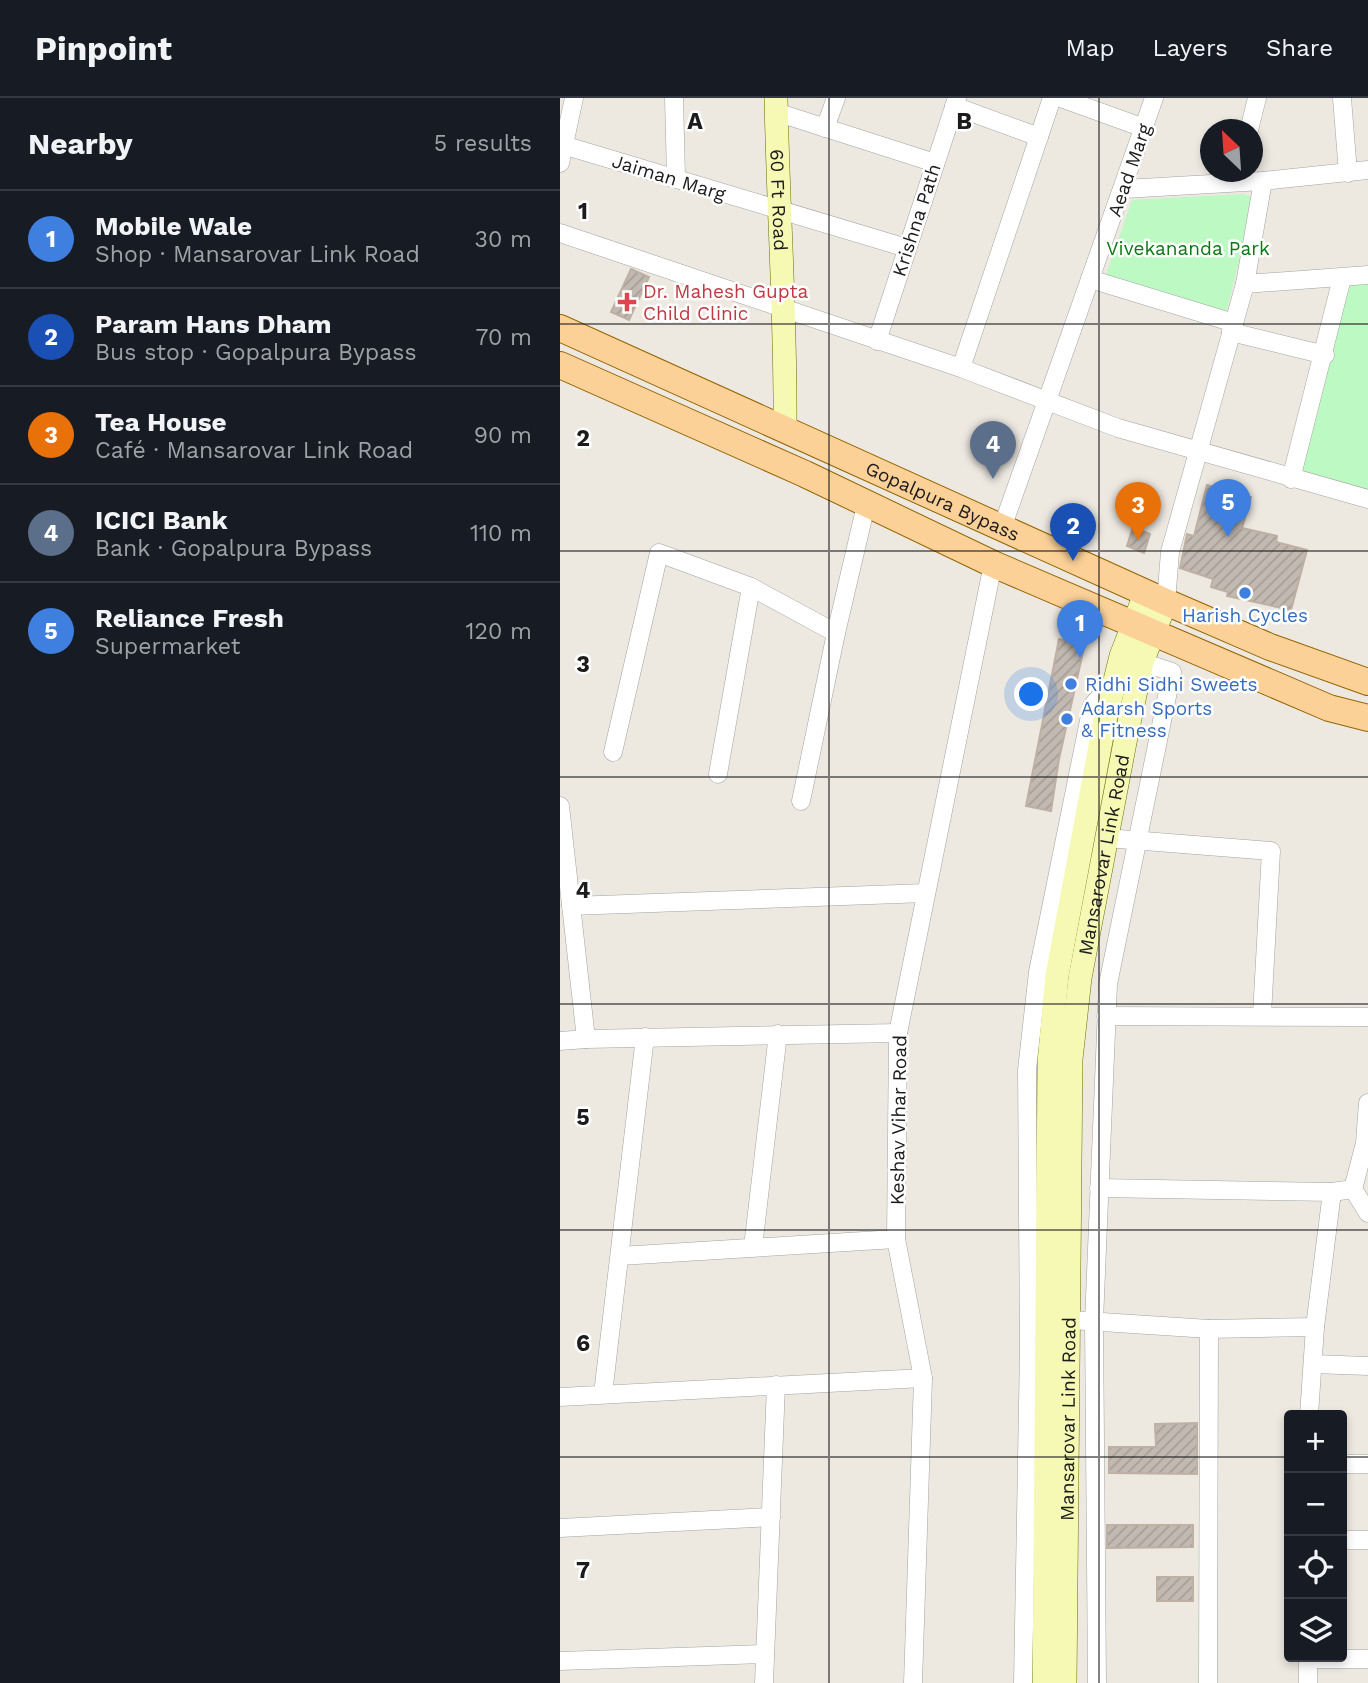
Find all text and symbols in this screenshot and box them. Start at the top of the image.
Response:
text: Pinpoint [35,29,172,68]
text: Map [1066,34,1114,62]
text: Layers [1152,34,1228,62]
text: Share [1266,34,1333,62]
text: A [687,108,703,135]
text: B [956,108,972,135]
north arrow [1200,119,1263,182]
street label: Aead Marg [1103,120,1156,220]
text: Nearby [28,126,133,161]
text: 5 results [434,130,532,157]
street label: Jaiman Marg [609,149,729,206]
street label: 60 Ft Road [765,149,792,251]
street label: Krishna Path [887,161,946,279]
text: 1 [578,198,588,225]
text: Mobile Wale [95,211,252,241]
text: 1 [46,226,56,253]
text: 30 m [475,226,532,253]
park label: Vivekananda Park [1106,237,1270,260]
text: Shop · Mansarovar Link Road [95,241,420,268]
place label: Dr. Mahesh Gupta Child Clinic [643,280,808,325]
marker: Dr. Mahesh Gupta Child Clinic [617,292,637,312]
text: Param Hans Dham [95,309,331,339]
text: 2 [44,324,58,351]
text: 70 m [475,324,532,351]
text: Bus stop · Gopalpura Bypass [95,339,417,366]
text: Tea House [95,407,227,437]
pin: 4 [970,421,1016,479]
text: 3 [44,422,58,449]
text: 90 m [474,422,532,449]
text: 2 [576,425,590,452]
text: Café · Mansarovar Link Road [95,437,413,464]
street label: Gopalpura Bypass [862,457,1023,546]
pin: 5 [1205,479,1251,537]
pin: 3 [1115,482,1161,540]
pin: 2 [1050,503,1096,561]
text: ICICI Bank [95,505,228,535]
text: 4 [44,520,58,547]
text: 110 m [470,520,532,547]
text: Bank · Gopalpura Bypass [95,535,372,562]
marker: Harish Cycles [1237,585,1253,601]
pin: 1 [1057,600,1103,658]
text: Reliance Fresh [95,603,284,633]
place label: Harish Cycles [1182,604,1308,627]
text: 5 [44,618,58,645]
text: 120 m [466,618,532,645]
text: Supermarket [95,633,240,660]
text: 3 [576,651,590,678]
place label: Ridhi Sidhi Sweets [1085,673,1258,696]
marker: Ridhi Sidhi Sweets [1063,676,1079,692]
your location [1014,677,1048,711]
place label: Adarsh Sports & Fitness [1081,697,1212,742]
marker: Adarsh Sports & Fitness [1059,711,1075,727]
street label: Mansarovar Link Road [1074,753,1134,957]
text: 4 [576,877,591,904]
street label: Keshav Vihar Road [886,1035,911,1205]
text: 5 [576,1104,590,1131]
street label: Mansarovar Link Road [1056,1317,1081,1521]
text: 6 [576,1330,590,1357]
map controls [1284,1410,1347,1662]
button: + [1284,1410,1347,1473]
button: − [1284,1473,1347,1536]
button: locate [1284,1536,1347,1599]
text: 7 [576,1557,590,1584]
button: layers [1284,1599,1347,1662]

